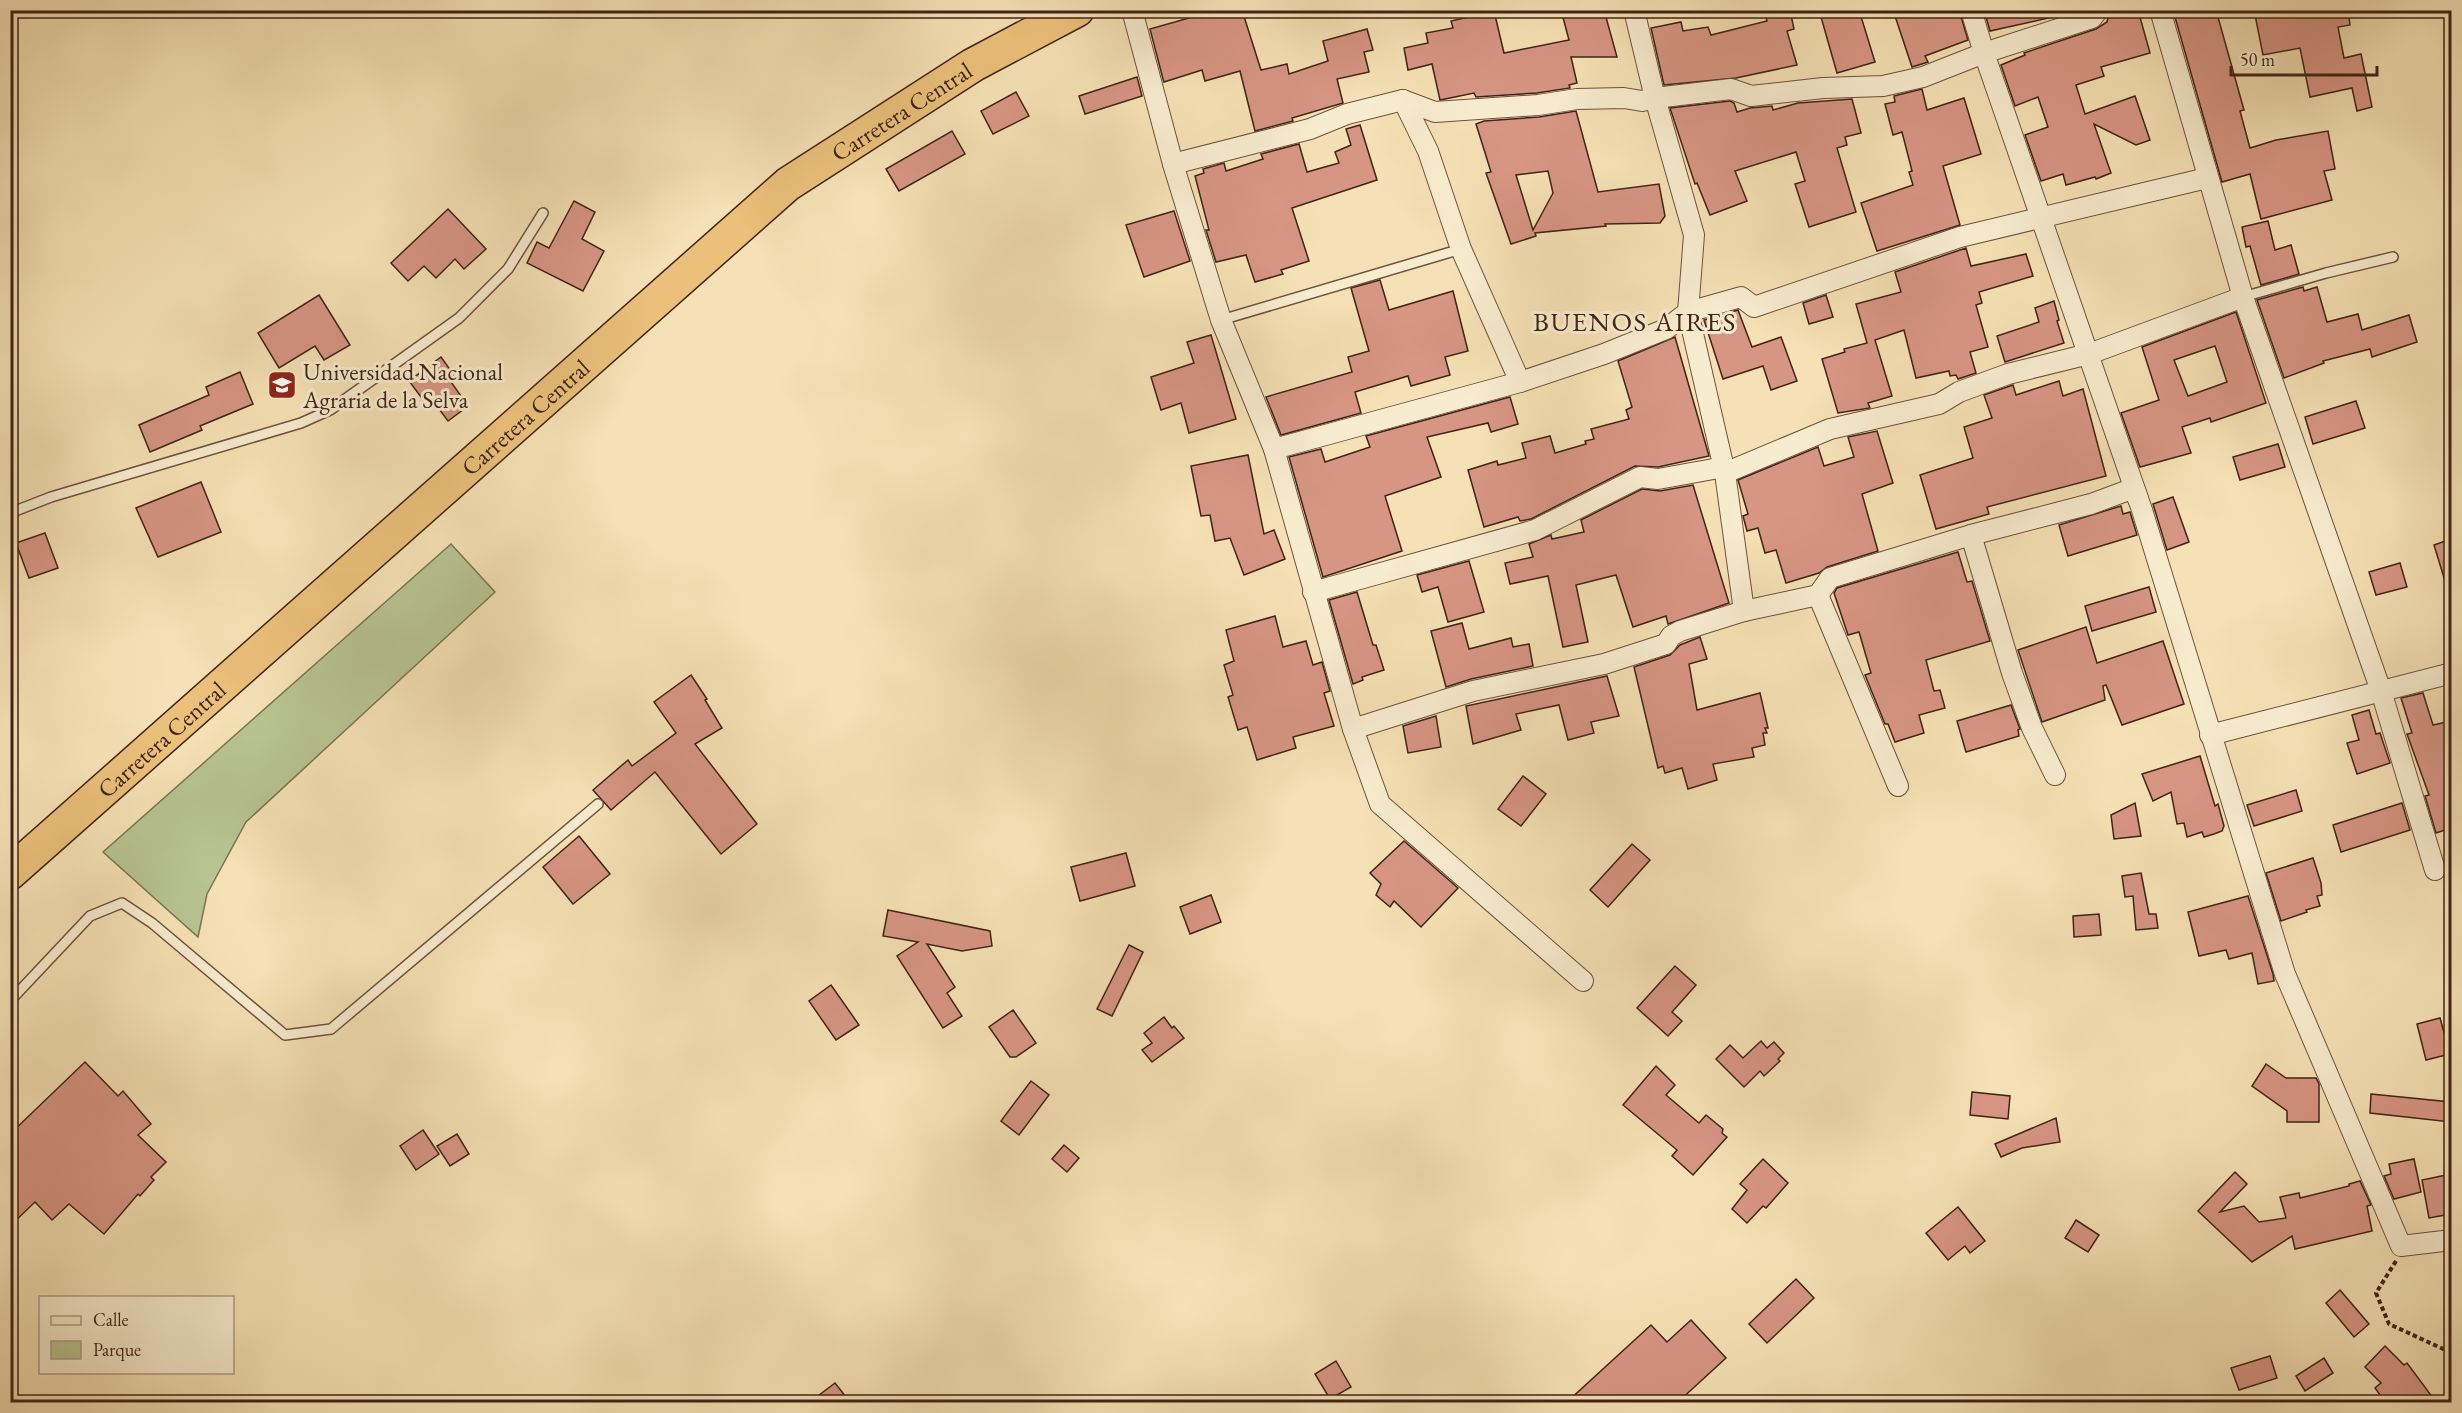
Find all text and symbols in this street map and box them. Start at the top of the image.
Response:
scale bar [2231,39,2376,77]
text: 50 m [2240,48,2275,71]
street label: Carretera Central [825,54,978,168]
district label: BUENOS AIRES [1533,304,1737,339]
street label: Carretera Central [454,352,596,482]
place label: Universidad Nacional Agraria de la Selva [302,356,503,415]
school or university icon: Universidad Nacional Agraria de la Selva [266,369,298,401]
street label: Carretera Central [91,674,232,804]
legend [39,1296,234,1374]
text: Calle [93,1308,129,1331]
text: Parque [93,1338,141,1361]

